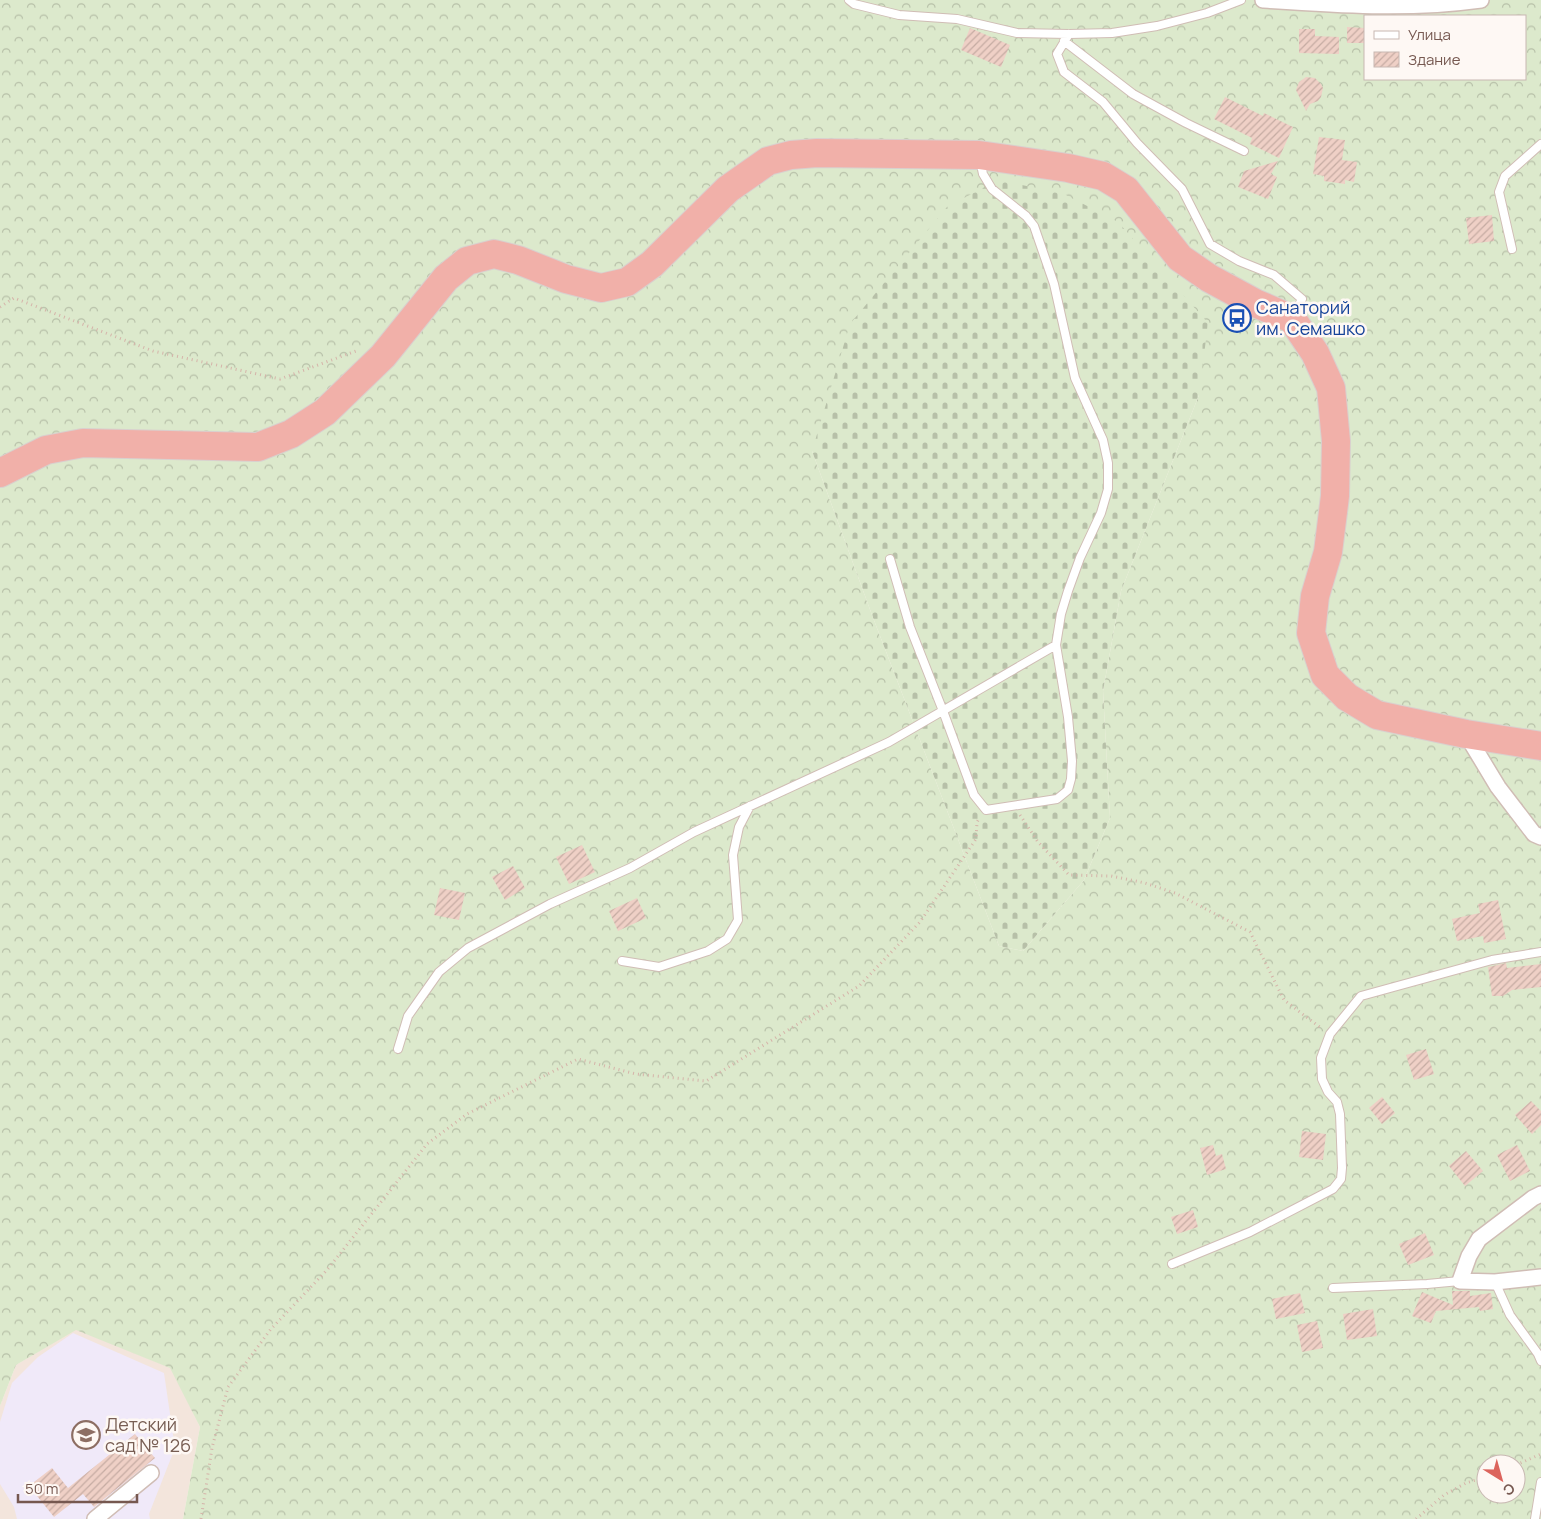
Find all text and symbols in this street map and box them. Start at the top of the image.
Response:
legend [1364,15,1526,80]
text: Улица [1408,24,1451,45]
text: Здание [1408,49,1461,70]
place label: Санаторий им. Семашко [1256,295,1365,340]
bus stop icon: Санаторий им. Семашко [1222,303,1252,333]
place label: Детский сад № 126 [105,1412,191,1457]
school or university icon: Детский сад № 126 [71,1420,101,1450]
north arrow [1476,1454,1526,1504]
scale bar [18,1472,136,1504]
text: 50 m [25,1478,59,1499]
text: С [1499,1479,1519,1500]

